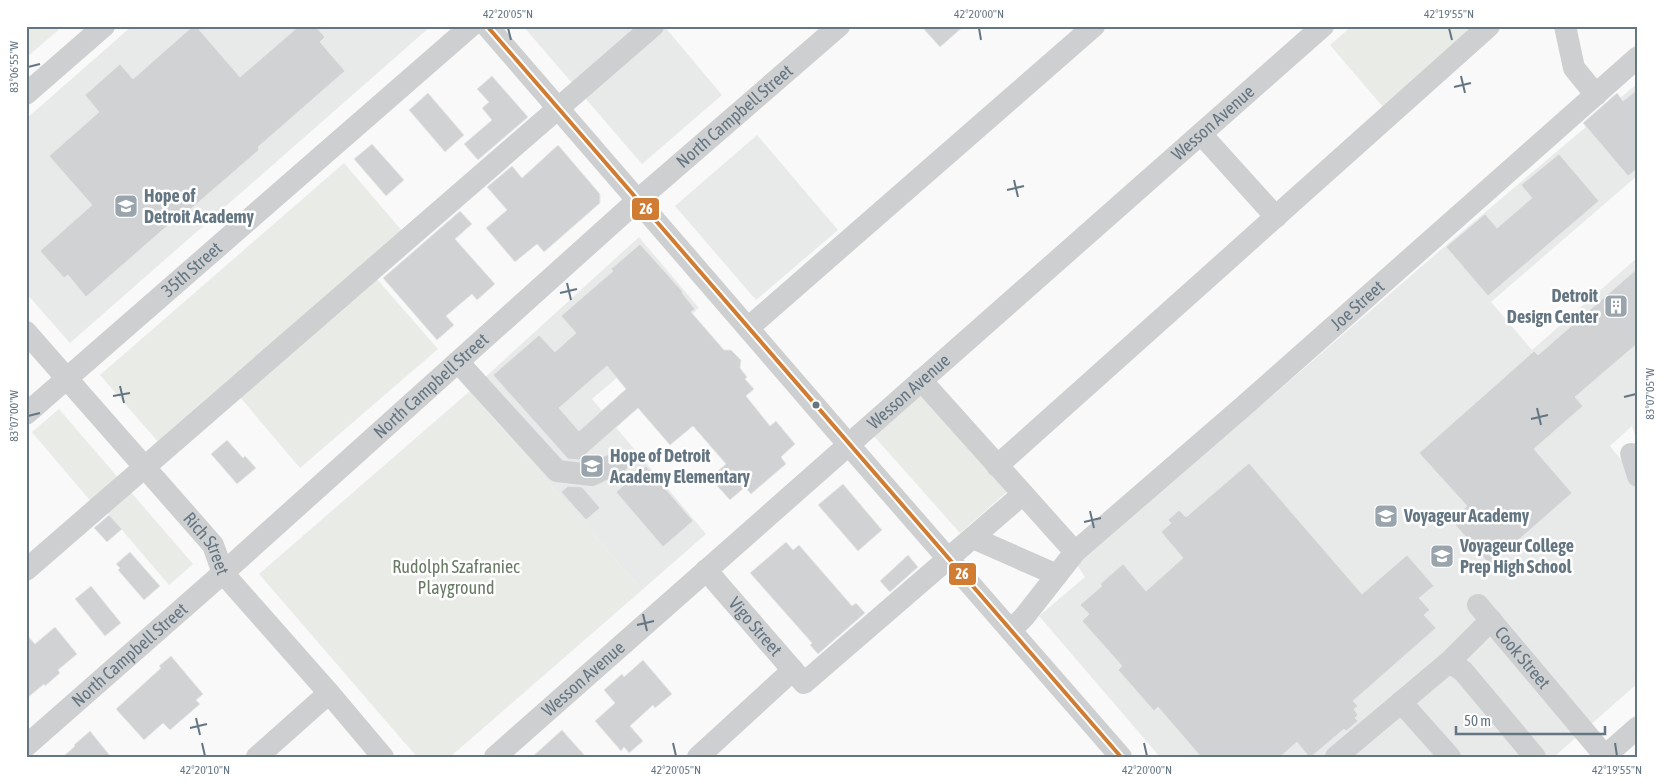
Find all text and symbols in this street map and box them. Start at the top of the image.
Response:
text: 42°20'05"N [483,7,533,21]
text: 42°20'00"N [954,7,1004,21]
text: 42°19'55"N [1424,7,1474,21]
text: 83°06'55"W [7,41,21,93]
street label: North Campbell Street [672,60,797,172]
street label: Wesson Avenue [1167,81,1258,165]
place label: Hope of Detroit Academy [144,185,255,227]
school or university icon: Hope of Detroit Academy [113,193,139,219]
line badge: 26 [631,197,660,221]
text: 26 [639,201,653,217]
street label: 35th Street [157,237,226,301]
street label: Joe Street [1326,276,1388,334]
place label: Detroit Design Center [1507,285,1599,327]
building icon: Detroit Design Center [1603,293,1629,319]
street label: North Campbell Street [369,329,492,442]
street label: Wesson Avenue [863,349,954,433]
text: 83°07'05"W [1643,368,1657,420]
text: 83°07'00"W [7,390,21,442]
unlabelled marker [811,400,821,410]
place label: Hope of Detroit Academy Elementary [609,445,751,487]
school or university icon: Hope of Detroit Academy Elementary [579,453,605,479]
school or university icon: Voyageur Academy [1373,503,1399,529]
place label: Voyageur Academy [1403,505,1530,526]
street label: Rich Street [179,508,234,577]
place label: Voyageur College Prep High School [1459,535,1574,577]
school or university icon: Voyageur College Prep High School [1429,543,1455,569]
park label: Rudolph Szafraniec Playground [392,556,520,598]
line badge: 26 [948,562,977,586]
text: 26 [955,566,969,582]
street label: Vigo Street [724,593,787,660]
street label: North Campbell Street [67,598,191,711]
street label: Cook Street [1491,622,1555,693]
street label: Wesson Avenue [538,637,629,720]
scale bar [1456,703,1605,735]
text: 50 m [1464,712,1491,729]
text: 42°20'10"N [180,763,230,777]
text: 42°20'05"N [651,763,701,777]
text: 42°20'00"N [1122,763,1172,777]
text: 42°19'55"N [1592,763,1642,777]

